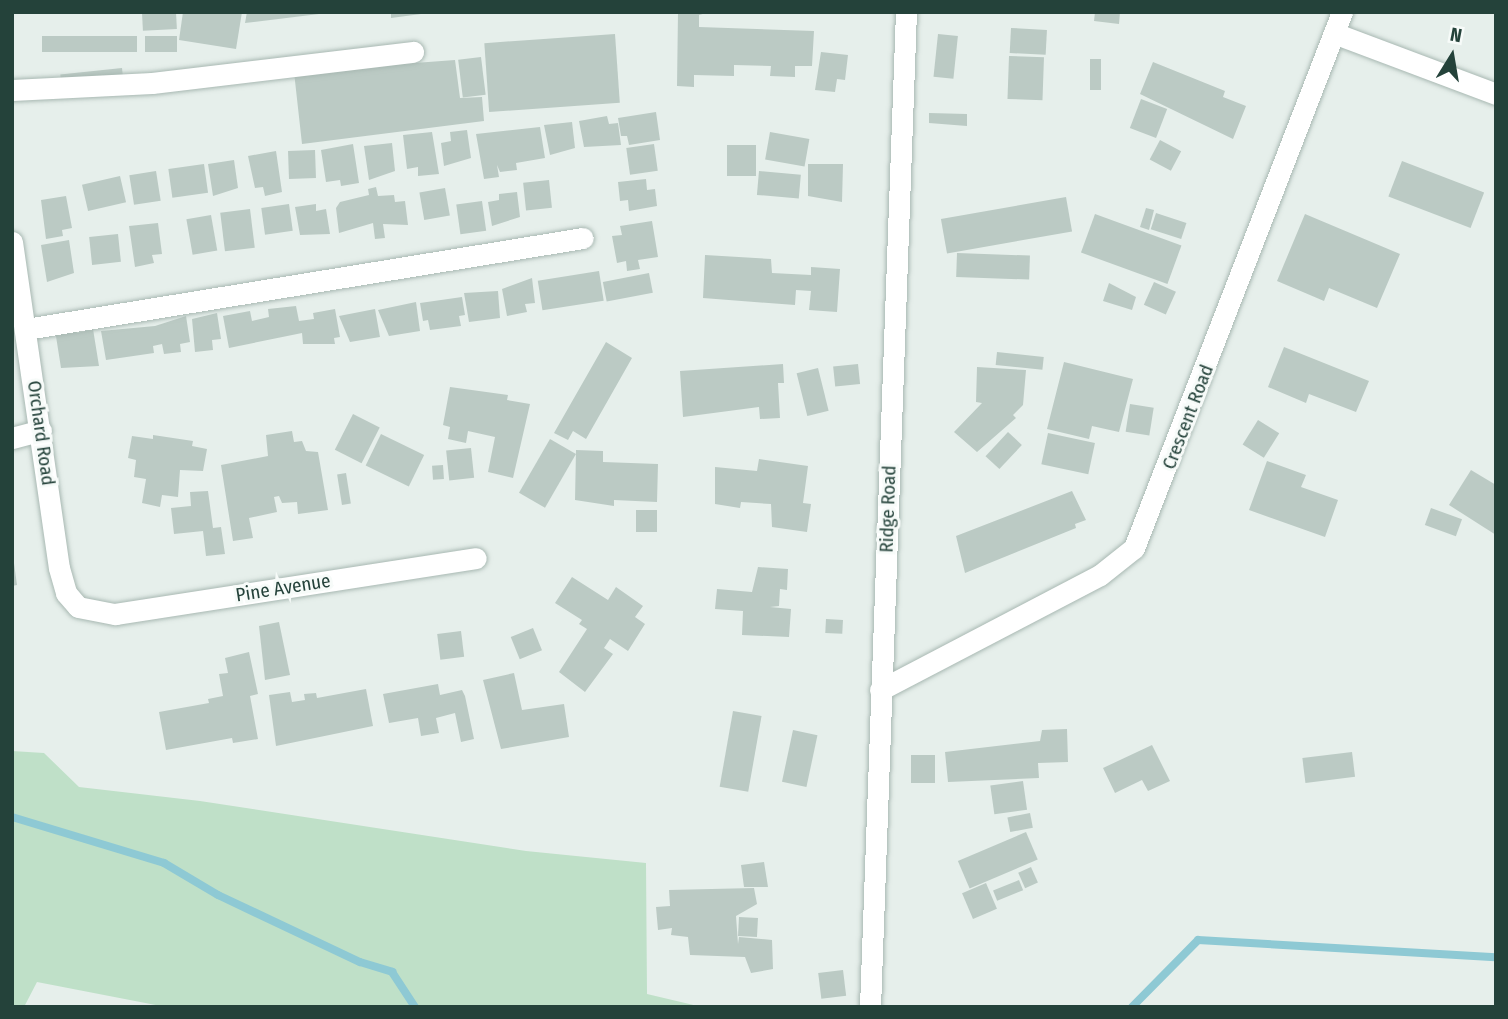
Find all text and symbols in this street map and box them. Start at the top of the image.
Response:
north arrow [1417,21,1487,91]
text: N [1448,23,1464,47]
street label: Crescent Road [1158,361,1218,473]
street label: Orchard Road [22,379,60,487]
street label: Ridge Road [875,465,901,553]
street label: Pine Avenue [234,569,332,607]

